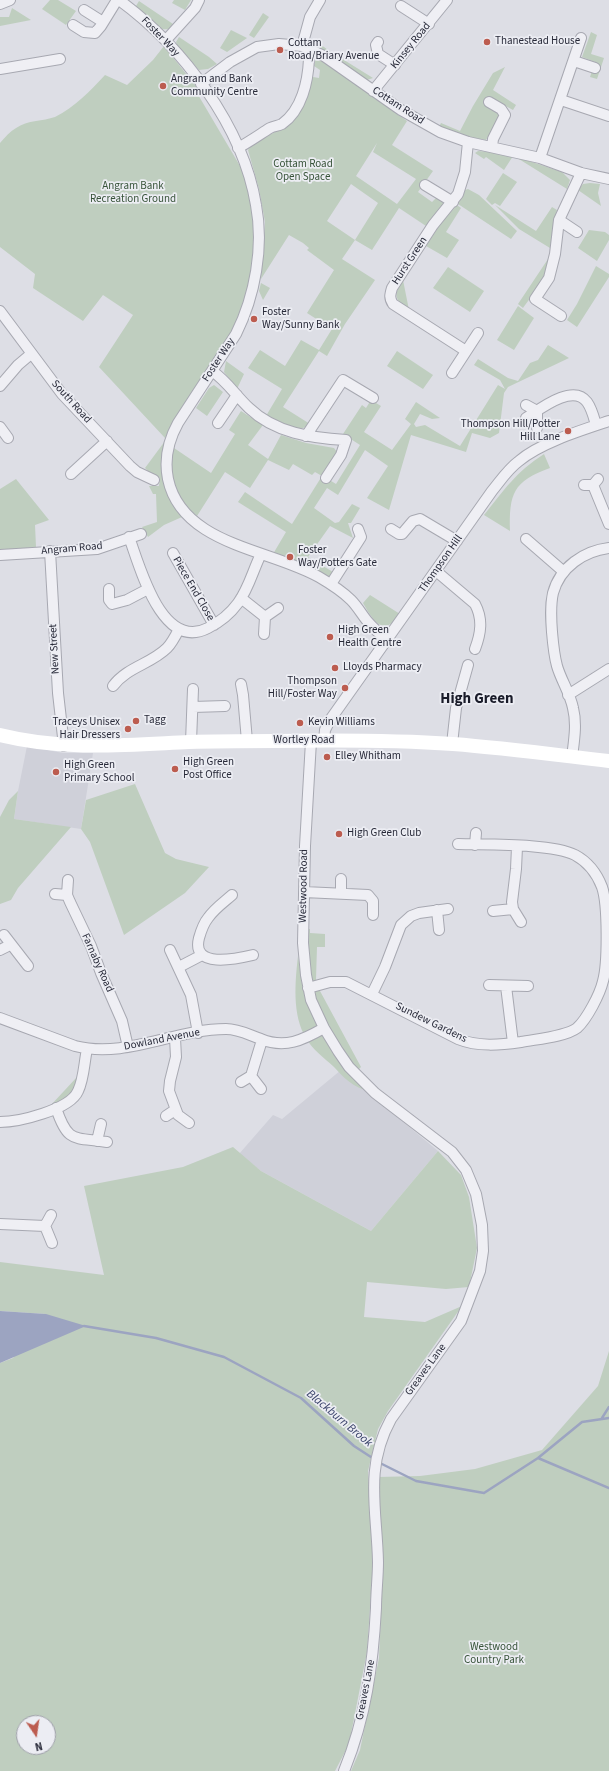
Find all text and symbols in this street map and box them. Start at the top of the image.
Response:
street label: Foster Way [138,15,182,59]
street label: Kinsey Road [388,20,434,72]
place label: Thanestead House [495,35,580,49]
place label: Cottam Road/Briary Avenue [288,37,379,63]
marker: Thanestead House [482,37,492,47]
marker: Cottam Road/Briary Avenue [275,45,285,55]
place label: Angram and Bank Community Centre [171,73,258,99]
marker: Angram and Bank Community Centre [158,81,168,91]
street label: Cottam Road [369,84,427,128]
park label: Cottam Road Open Space [273,158,333,184]
park label: Angram Bank Recreation Ground [90,180,176,206]
street label: Hurst Green [390,234,430,288]
place label: Foster Way/Sunny Bank [262,306,340,332]
marker: Foster Way/Sunny Bank [249,314,259,324]
street label: Foster Way [200,336,238,384]
street label: South Road [48,378,94,426]
place label: Thompson Hill/Potter Hill Lane [461,418,560,444]
marker: Thompson Hill/Potter Hill Lane [563,426,573,436]
street label: Thompson Hill [416,533,466,595]
street label: Angram Road [41,540,103,558]
place label: Foster Way/Potters Gate [298,544,377,570]
marker: Foster Way/Potters Gate [285,552,295,562]
street label: Piece End Close [169,555,217,623]
street label: New Street [47,624,63,674]
place label: High Green Health Centre [338,624,401,650]
marker: High Green Health Centre [325,632,335,642]
place label: Lloyds Pharmacy [343,661,422,675]
marker: Lloyds Pharmacy [330,663,340,673]
place label: Thompson Hill/Foster Way [268,675,337,701]
marker: Thompson Hill/Foster Way [340,683,350,693]
district label: High Green [440,691,514,709]
place label: Tagg [144,714,166,728]
place label: Traceys Unisex Hair Dressers [53,716,120,742]
marker: Tagg [131,716,141,726]
place label: Kevin Williams [308,716,375,730]
marker: Kevin Williams [295,718,305,728]
marker: Traceys Unisex Hair Dressers [123,724,133,734]
street label: Wortley Road [273,734,335,748]
place label: Elley Whitham [335,750,401,764]
marker: Elley Whitham [322,752,332,762]
place label: High Green Post Office [183,756,234,782]
place label: High Green Primary School [64,759,134,785]
marker: High Green Post Office [170,764,180,774]
marker: High Green Primary School [51,767,61,777]
place label: High Green Club [347,827,421,841]
marker: High Green Club [334,829,344,839]
street label: Westwood Road [297,849,311,923]
street label: Farnaby Road [78,932,116,994]
street label: Sundew Gardens [393,1000,469,1046]
street label: Dowland Avenue [123,1026,201,1054]
street label: Greaves Lane [403,1341,449,1399]
water label: Blackburn Brook [303,1387,375,1451]
park label: Westwood Country Park [464,1641,524,1667]
street label: Greaves Lane [354,1659,378,1721]
north arrow [16,1715,56,1755]
text: N [33,1738,44,1754]

